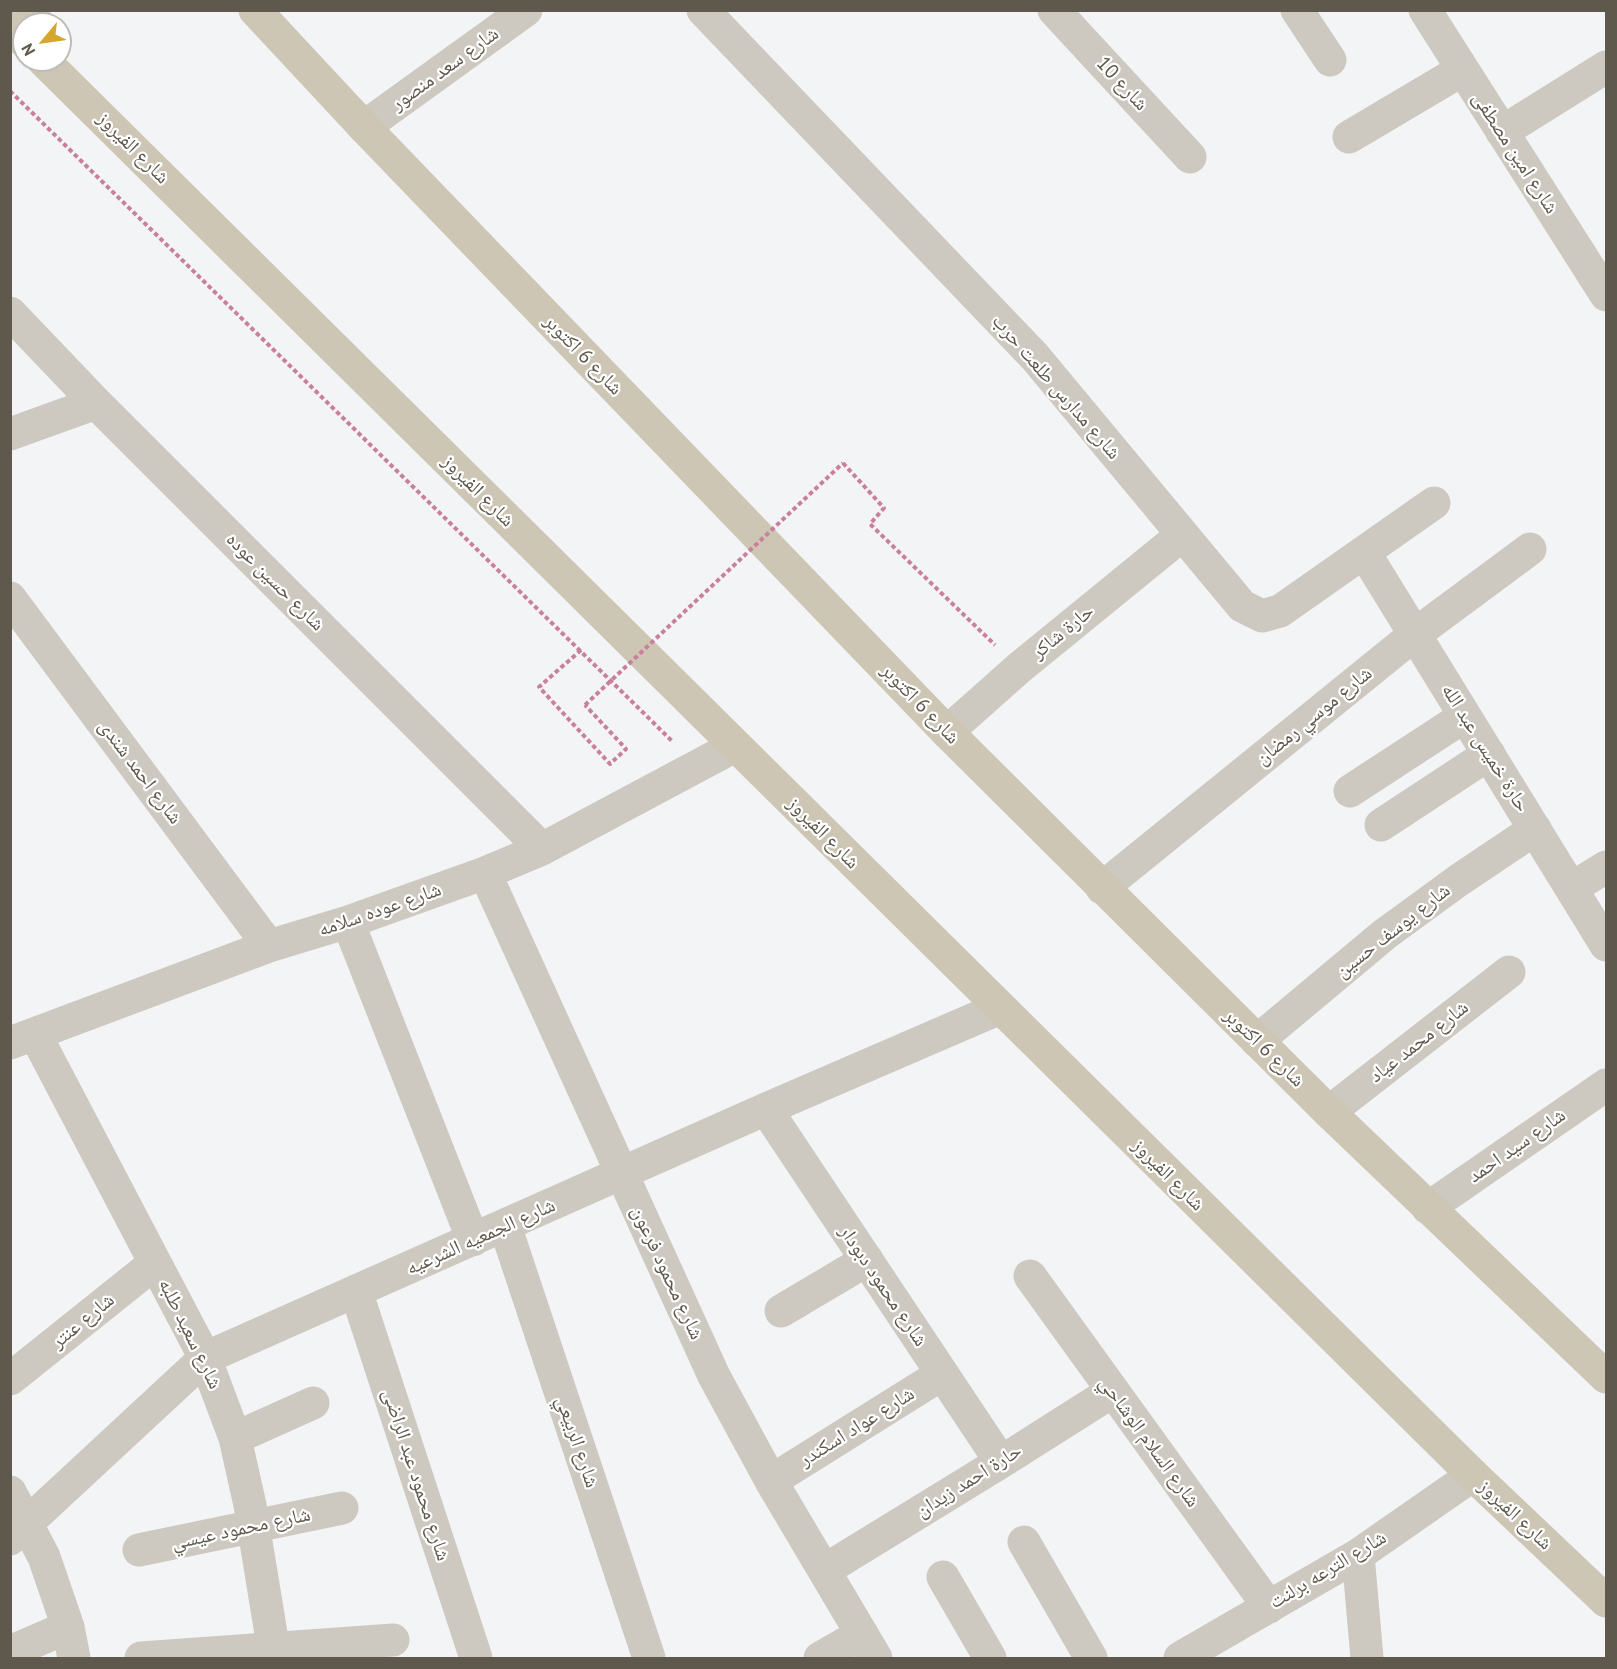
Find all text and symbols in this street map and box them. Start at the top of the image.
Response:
north arrow [12,12,72,72]
street label: شارع سعد منصور [386,22,504,116]
text: N [17,40,39,59]
street label: شارع 10 [1091,52,1153,116]
street label: شارع امين مصطفى [1467,88,1563,218]
street label: شارع الفيروز [92,107,174,189]
street label: شارع 6 اكتوبر [539,310,627,400]
street label: شارع مدارس طلعت حرب [986,310,1126,464]
street label: شارع الفيروز [437,450,519,532]
street label: شارع حسين عوده [221,528,329,636]
street label: حارة شاكر [1027,600,1099,664]
street label: شارع 6 اكتوبر [876,659,964,749]
street label: شارع موسي رمضان [1251,662,1377,770]
street label: حارة خميس عبد الله [1436,679,1534,817]
street label: شارع احمد شندى [93,715,187,829]
street label: شارع الفيروز [782,792,864,874]
street label: شارع عوده سلامه [316,878,444,942]
street label: شارع يوسف حسين [1331,879,1455,983]
street label: شارع محمد عياد [1365,996,1473,1088]
street label: شارع 6 اكتوبر [1219,1004,1309,1092]
street label: شارع سيد احمد [1464,1104,1570,1188]
street label: شارع الفيروز [1127,1134,1209,1216]
street label: شارع الجمعيه الشرعيه [403,1193,559,1281]
street label: شارع محمود فرعون [626,1202,708,1344]
street label: شارع محمود دبودار [834,1221,932,1351]
street label: شارع سعيد طلبه [153,1275,227,1393]
street label: شارع عنتر [46,1288,120,1354]
street label: شارع السلام الوشاحي [1093,1372,1205,1512]
street label: شارع عواد اسكندر [795,1382,919,1472]
street label: شارع محمود عبد الراضى [377,1386,455,1564]
street label: شارع الربيعي [550,1393,604,1491]
street label: حارة احمد زيدان [912,1439,1026,1523]
street label: شارع الفيروز [1473,1475,1557,1555]
street label: شارع محمود عيسي [169,1503,313,1555]
street label: شارع الترعه برلنت [1265,1526,1391,1614]

